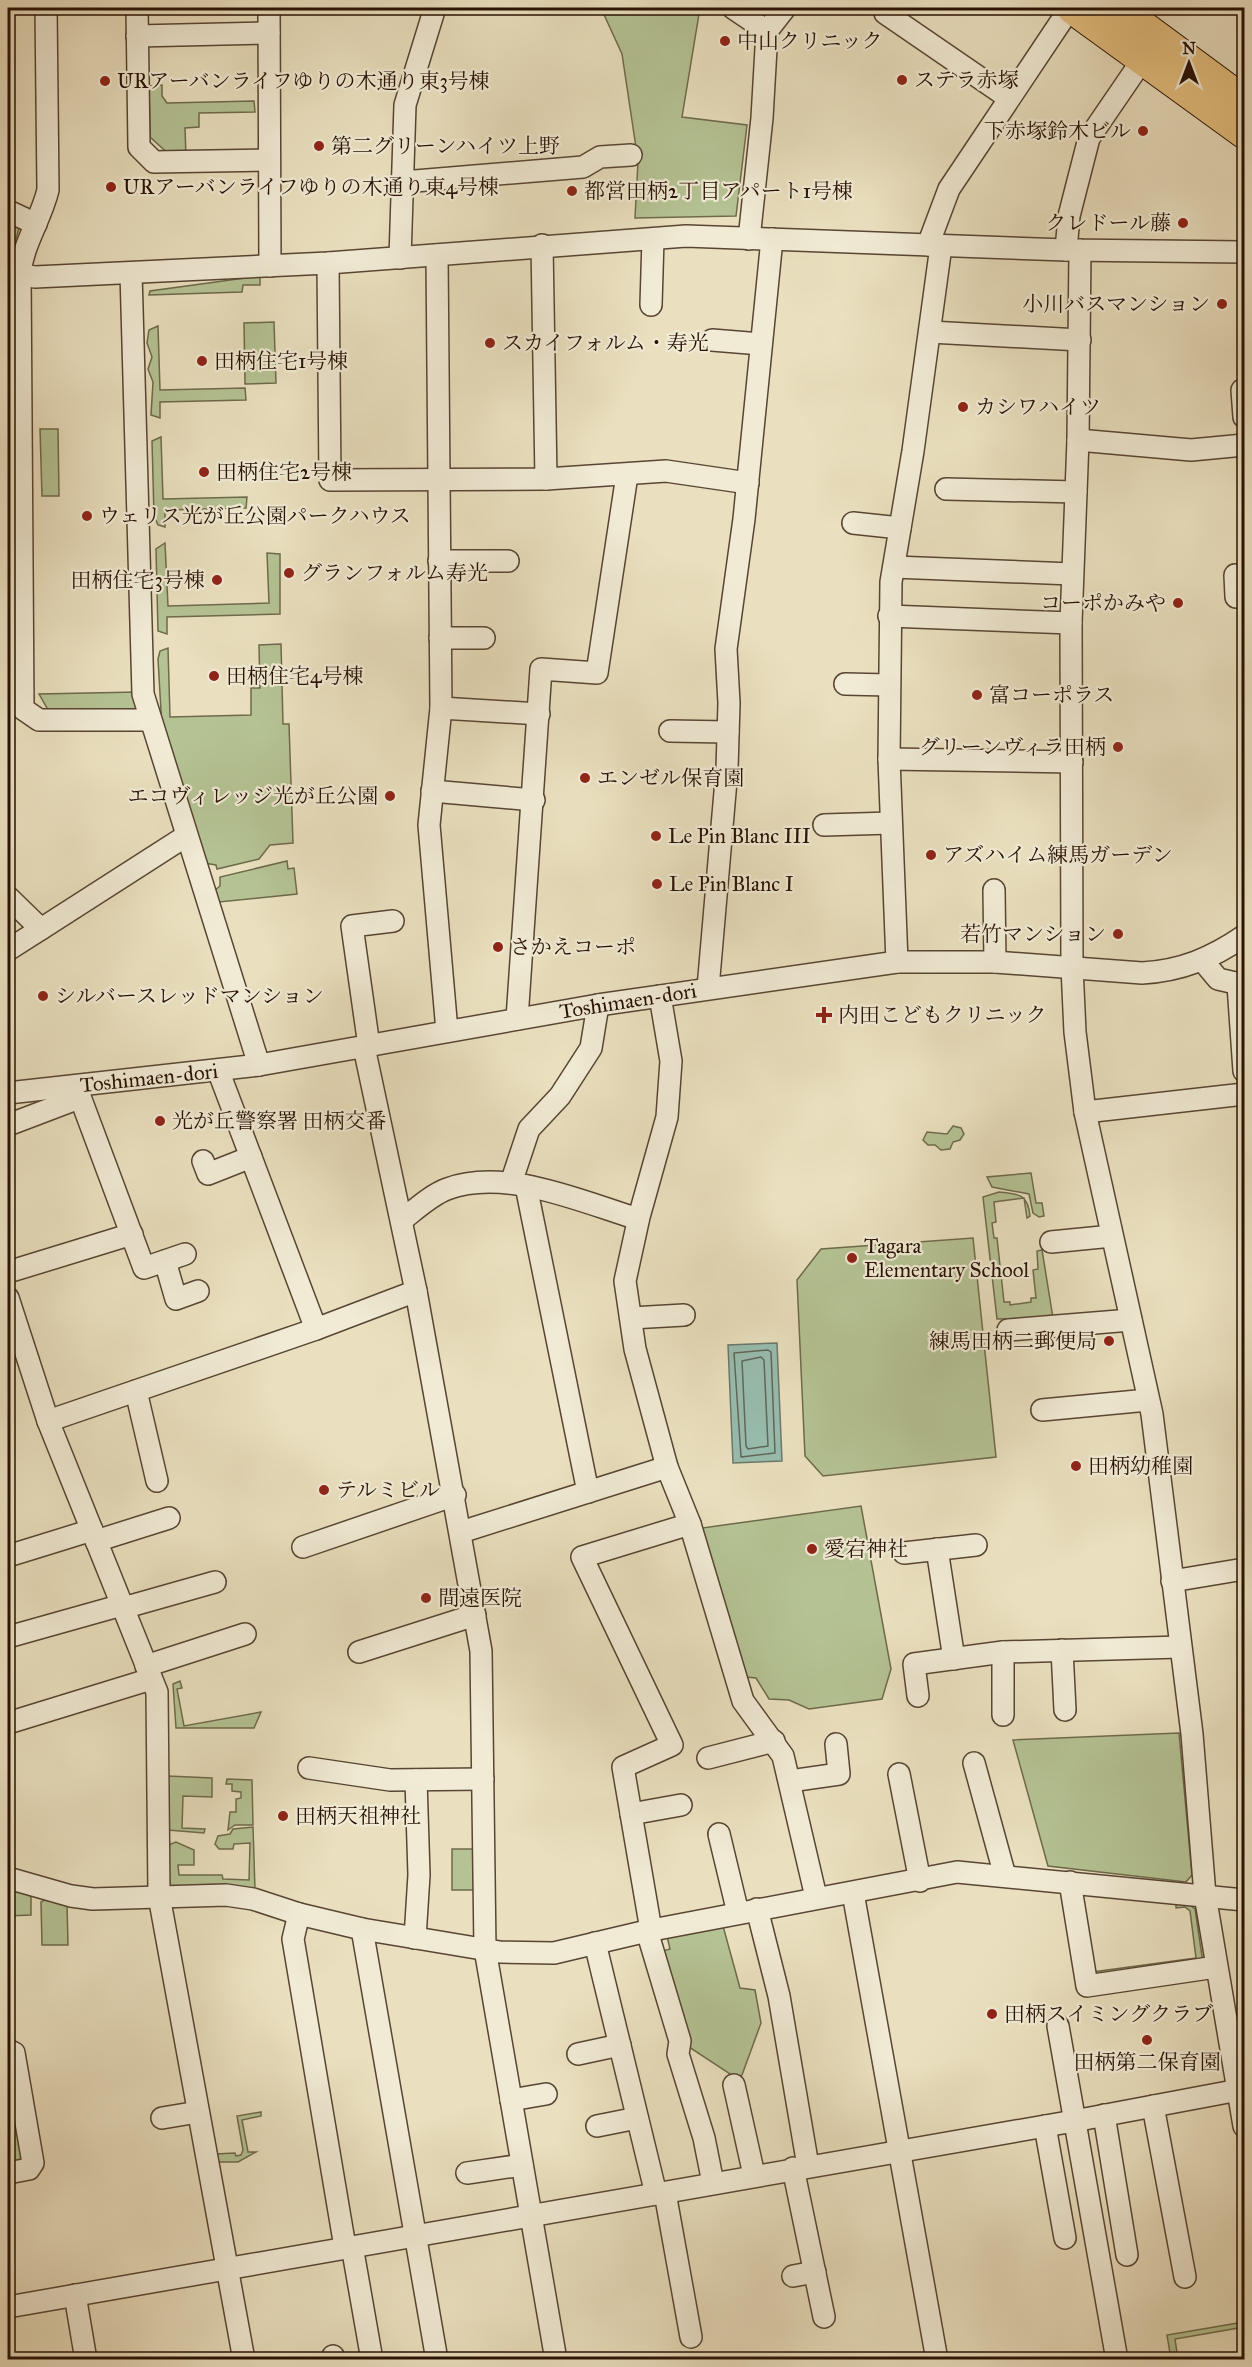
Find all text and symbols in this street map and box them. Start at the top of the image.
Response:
place label: 中山クリニック [737,28,883,54]
north arrow [1159,33,1219,93]
marker: 中山クリニック [718,34,732,48]
text: N [1182,39,1196,58]
place label: ステラ赤塚 [914,67,1019,93]
place label: URアーバンライフゆりの木通り東3号棟 [117,68,490,94]
marker: ステラ赤塚 [895,73,909,87]
marker: URアーバンライフゆりの木通り東3号棟 [98,74,112,88]
place label: 下赤塚鈴木ビル [984,118,1131,144]
marker: 下赤塚鈴木ビル [1136,124,1150,138]
place label: 第二グリーンハイツ上野 [331,133,560,159]
marker: 第二グリーンハイツ上野 [312,139,326,153]
place label: URアーバンライフゆりの木通り東4号棟 [123,174,499,200]
place label: 都営田柄2丁目アパート1号棟 [584,178,853,204]
marker: URアーバンライフゆりの木通り東4号棟 [104,180,118,194]
marker: 都営田柄2丁目アパート1号棟 [565,184,579,198]
place label: クレドール藤 [1045,210,1171,236]
marker: クレドール藤 [1176,216,1190,230]
place label: 小川バスマンション [1022,291,1210,317]
marker: 小川バスマンション [1215,297,1229,311]
place label: スカイフォルム・寿光 [502,330,709,356]
marker: スカイフォルム・寿光 [483,336,497,350]
place label: 田柄住宅1号棟 [214,348,348,374]
marker: 田柄住宅1号棟 [195,354,209,368]
place label: カシワハイツ [975,394,1101,420]
marker: カシワハイツ [956,400,970,414]
place label: 田柄住宅2号棟 [216,459,352,485]
marker: 田柄住宅2号棟 [197,465,211,479]
place label: ウェリス光が丘公園パークハウス [99,503,411,529]
marker: ウェリス光が丘公園パークハウス [80,509,94,523]
place label: グランフォルム寿光 [301,560,488,586]
marker: グランフォルム寿光 [282,566,296,580]
place label: 田柄住宅3号棟 [71,567,205,593]
marker: 田柄住宅3号棟 [210,573,224,587]
place label: コーポかみや [1040,590,1166,616]
marker: コーポかみや [1171,596,1185,610]
place label: 田柄住宅4号棟 [226,663,364,689]
marker: 田柄住宅4号棟 [207,669,221,683]
place label: 富コーポラス [989,682,1114,708]
marker: 富コーポラス [970,688,984,702]
place label: グリーンヴィラ田柄 [919,734,1106,760]
marker: グリーンヴィラ田柄 [1111,740,1125,754]
place label: エンゼル保育園 [597,765,744,791]
marker: エンゼル保育園 [578,771,592,785]
place label: エコヴィレッジ光が丘公園 [127,783,378,809]
marker: エコヴィレッジ光が丘公園 [383,789,397,803]
place label: Le Pin Blanc III [668,823,811,849]
marker: Le Pin Blanc III [649,829,663,843]
place label: アズハイム練馬ガーデン [943,842,1173,868]
marker: アズハイム練馬ガーデン [924,848,938,862]
place label: Le Pin Blanc I [669,871,794,897]
marker: Le Pin Blanc I [650,877,664,891]
place label: 若竹マンション [960,921,1106,947]
marker: 若竹マンション [1111,927,1125,941]
place label: さかえコーポ [510,934,636,960]
marker: さかえコーポ [491,940,505,954]
street label: Toshimaen-dori [558,977,699,1025]
place label: シルバースレッドマンション [55,983,324,1009]
marker: シルバースレッドマンション [36,989,50,1003]
place label: 内田こどもクリニック [838,1002,1047,1028]
marker: 内田こどもクリニック [815,1006,833,1024]
street label: Toshimaen-dori [79,1058,219,1098]
place label: 光が丘警察署 田柄交番 [172,1108,387,1134]
marker: 光が丘警察署 田柄交番 [153,1114,167,1128]
place label: Tagara Elementary School [864,1233,1029,1283]
marker: Tagara Elementary School [845,1251,859,1265]
place label: 練馬田柄二郵便局 [929,1328,1097,1354]
marker: 練馬田柄二郵便局 [1102,1334,1116,1348]
place label: 田柄幼稚園 [1088,1453,1193,1479]
marker: 田柄幼稚園 [1069,1459,1083,1473]
place label: テルミビル [336,1477,440,1503]
marker: テルミビル [317,1483,331,1497]
place label: 愛宕神社 [824,1536,908,1562]
marker: 愛宕神社 [805,1542,819,1556]
place label: 間遠医院 [438,1585,522,1611]
marker: 間遠医院 [419,1591,433,1605]
place label: 田柄天祖神社 [295,1803,421,1829]
marker: 田柄天祖神社 [276,1809,290,1823]
place label: 田柄スイミングクラブ [1004,2001,1213,2027]
marker: 田柄スイミングクラブ [985,2007,999,2021]
marker: 田柄第二保育園 [1140,2033,1154,2047]
place label: 田柄第二保育園 [1074,2049,1221,2075]

